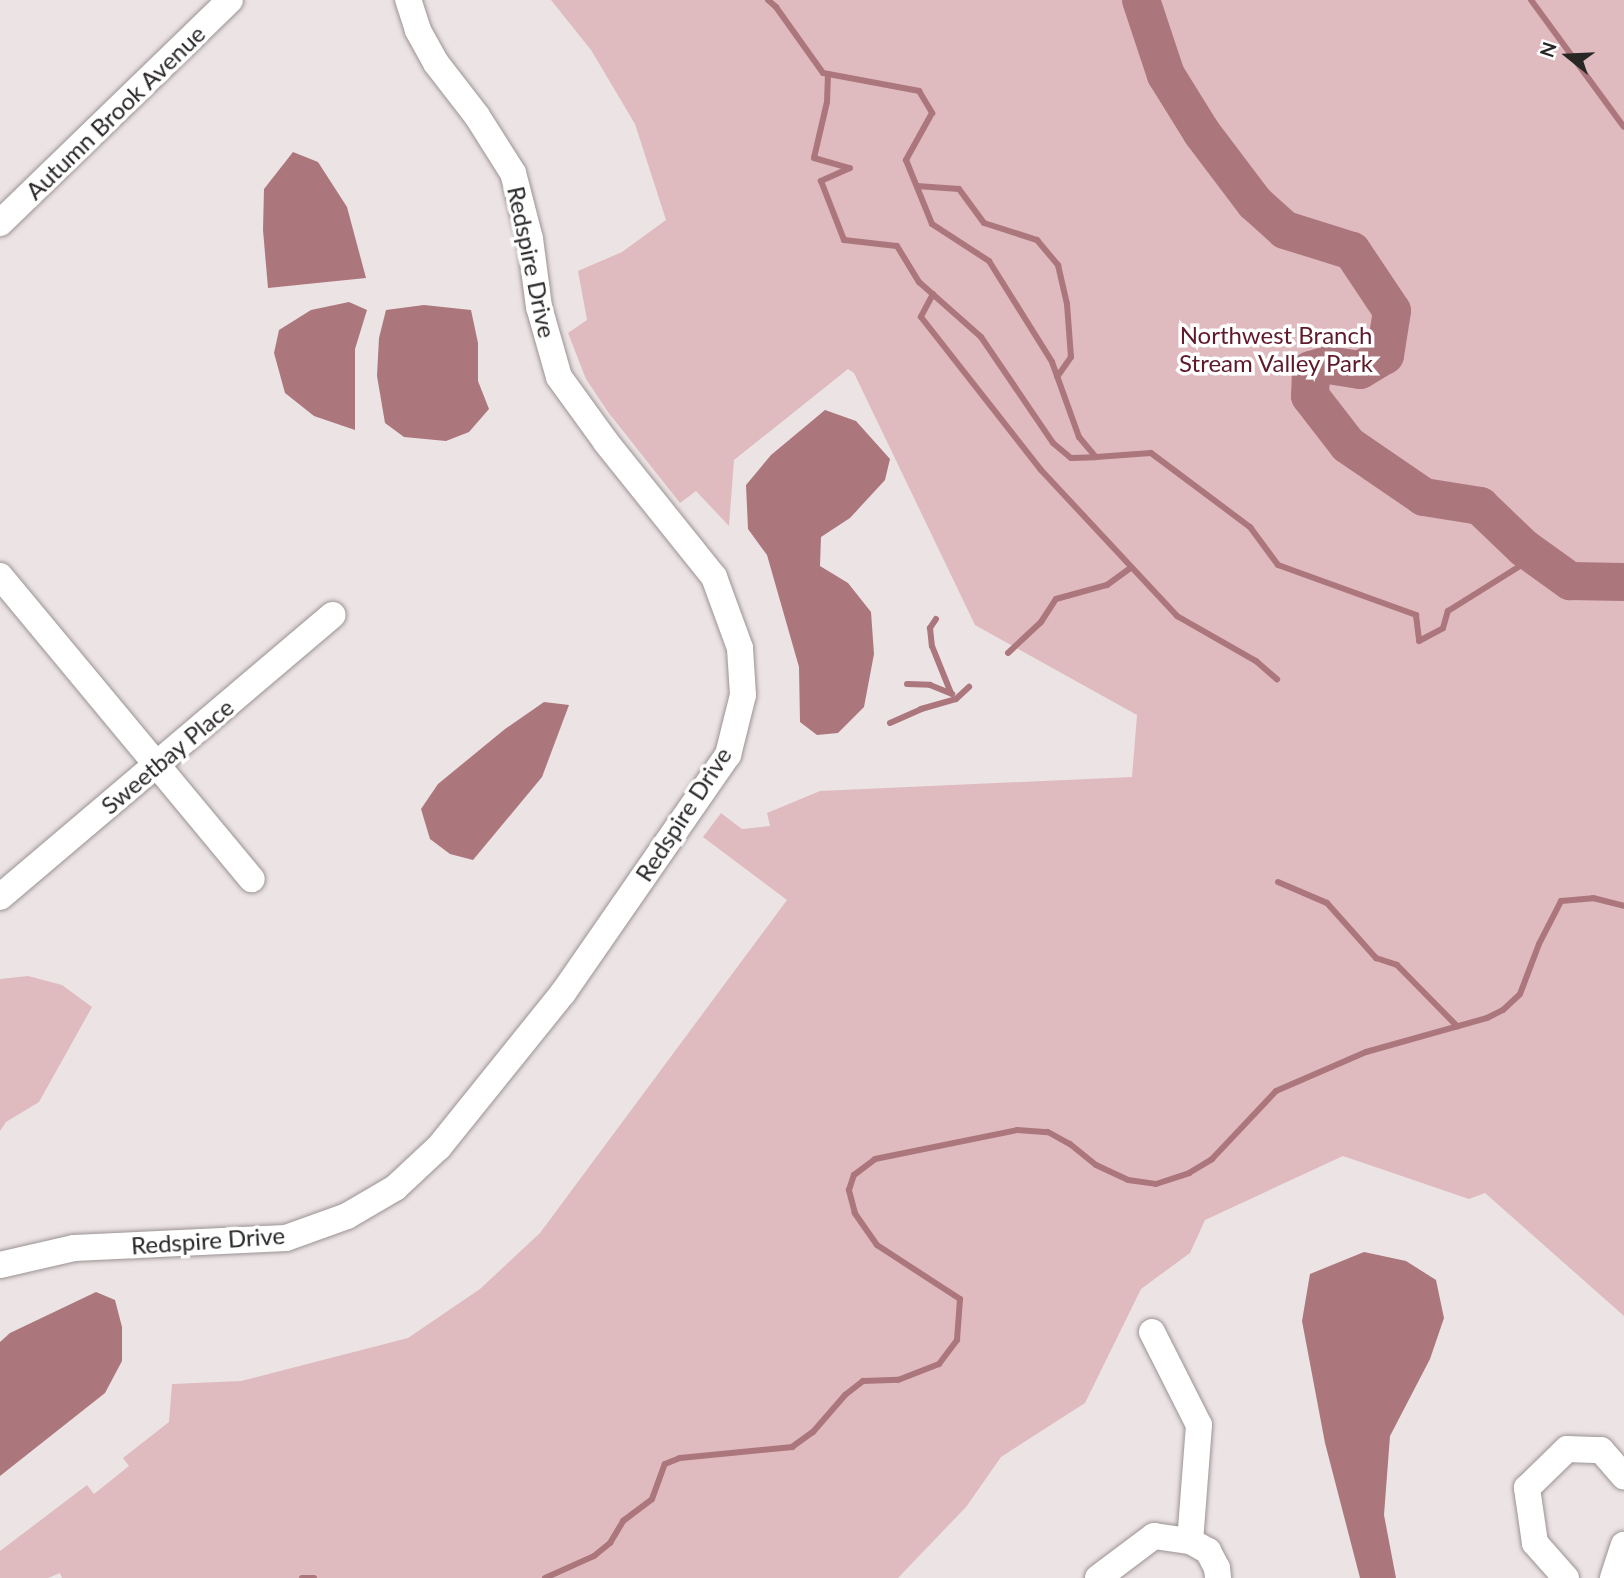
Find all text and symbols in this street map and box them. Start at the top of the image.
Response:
street label: Autumn Brook Avenue [19,19,211,205]
north arrow [1533,21,1603,91]
text: N [1534,39,1561,60]
street label: Redspire Drive [502,184,562,340]
park label: Northwest Branch Stream Valley Park [1178,321,1374,377]
street label: Sweetbay Place [95,692,239,820]
street label: Redspire Drive [629,741,737,887]
street label: Redspire Drive [130,1220,286,1260]

